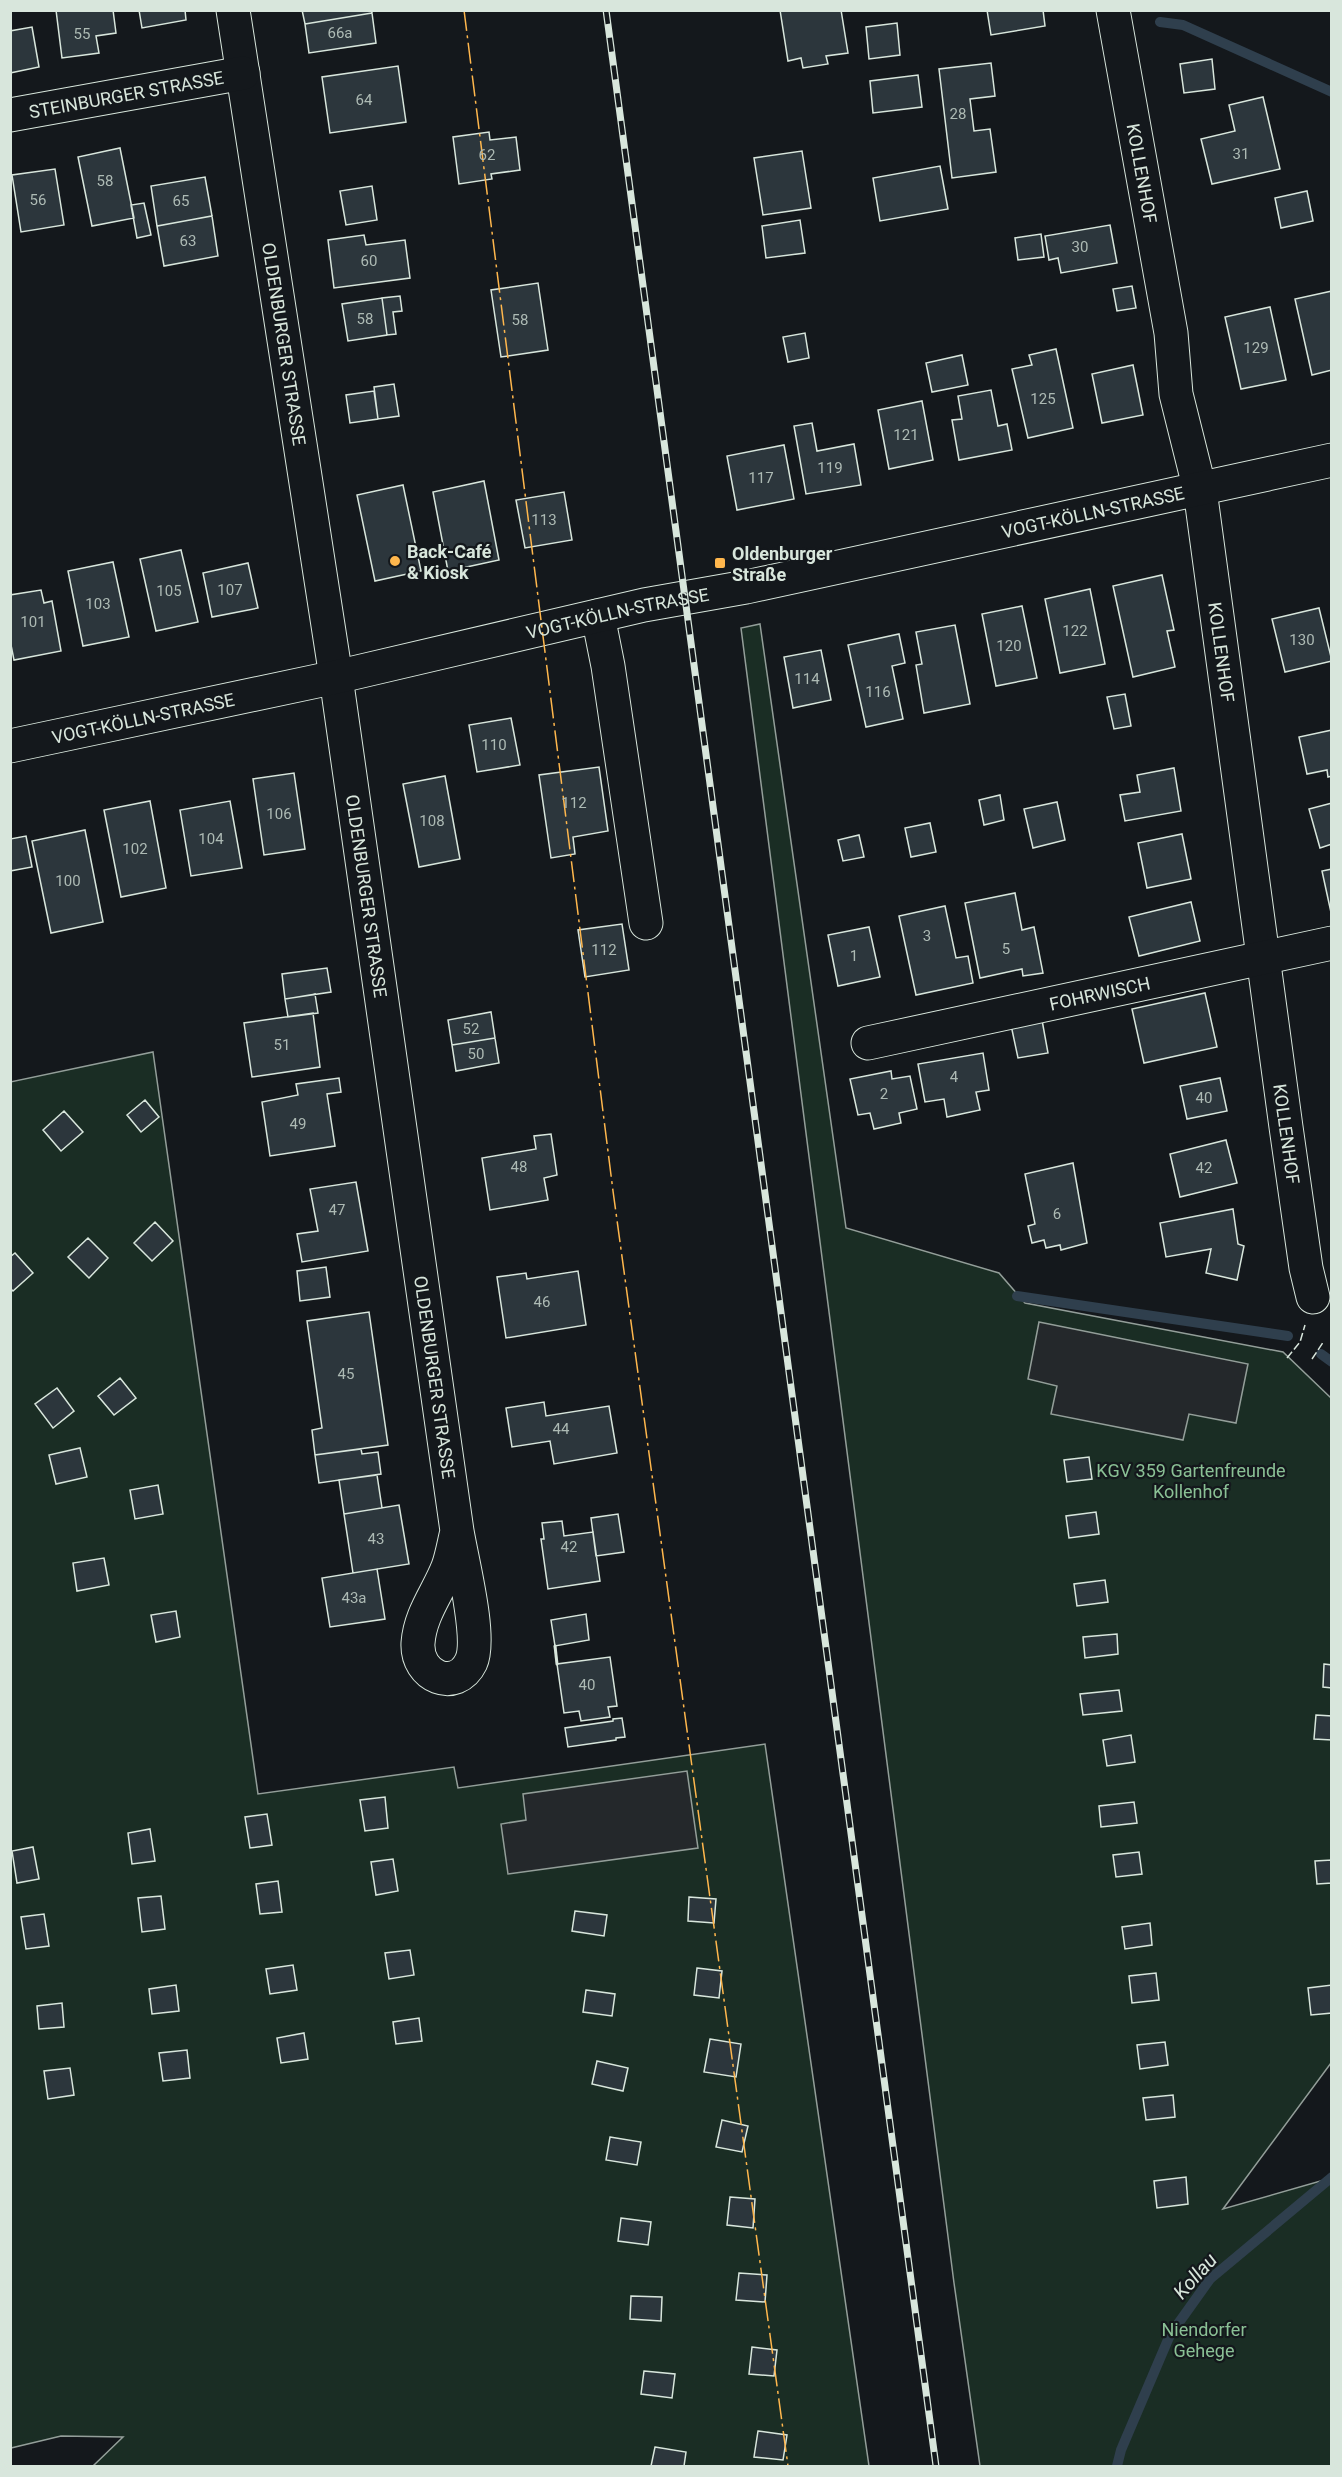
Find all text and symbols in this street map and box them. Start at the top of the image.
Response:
house number: 66a [327,24,353,42]
house number: 55 [74,25,90,43]
street label: STEINBURGER STRASSE [27,66,225,122]
house number: 64 [356,91,373,109]
house number: 28 [950,105,966,123]
street label: KOLLENHOF [1123,122,1162,225]
house number: 31 [1233,145,1249,163]
house number: 62 [479,146,495,164]
house number: 58 [97,172,113,190]
house number: 56 [30,191,46,209]
house number: 65 [173,192,189,210]
house number: 63 [180,232,196,250]
house number: 30 [1072,238,1088,256]
street label: OLDENBURGER STRASSE [259,241,311,447]
house number: 60 [361,252,377,270]
house number: 58 [357,310,373,328]
house number: 58 [512,311,528,329]
house number: 129 [1243,339,1269,357]
house number: 125 [1030,390,1056,408]
house number: 121 [893,426,919,444]
house number: 119 [817,459,843,477]
house number: 117 [748,469,774,487]
street label: VOGT-KÖLLN-STRASSE [1000,482,1186,542]
house number: 113 [531,511,557,529]
place label: Back-Café & Kiosk [407,541,492,583]
place label: Oldenburger Straße [732,543,833,585]
marker: Back-Café & Kiosk [388,554,402,568]
marker: Oldenburger Straße [713,556,727,570]
house number: 107 [217,581,243,599]
house number: 105 [156,582,182,600]
street label: VOGT-KÖLLN-STRASSE [524,583,710,643]
house number: 103 [85,595,111,613]
street label: KOLLENHOF [1205,601,1239,704]
house number: 101 [20,613,46,631]
house number: 122 [1062,622,1088,640]
house number: 130 [1289,631,1315,649]
house number: 120 [996,637,1022,655]
house number: 114 [794,670,820,688]
house number: 116 [865,683,891,701]
street label: VOGT-KÖLLN-STRASSE [50,688,236,747]
house number: 110 [481,736,507,754]
street label: OLDENBURGER STRASSE [342,793,392,999]
house number: 112 [561,794,587,812]
house number: 106 [266,805,292,823]
house number: 108 [419,812,445,830]
house number: 104 [198,830,224,848]
house number: 102 [122,840,148,858]
house number: 100 [55,872,81,890]
house number: 3 [923,927,931,945]
house number: 5 [1002,940,1010,958]
house number: 112 [591,941,617,959]
house number: 1 [850,947,858,965]
street label: FOHRWISCH [1047,972,1152,1014]
house number: 52 [463,1020,479,1038]
house number: 51 [274,1036,290,1054]
house number: 50 [468,1045,484,1063]
house number: 4 [950,1068,959,1086]
street label: KOLLENHOF [1270,1082,1304,1185]
house number: 2 [880,1085,888,1103]
house number: 40 [1196,1089,1212,1107]
house number: 49 [290,1115,306,1133]
house number: 48 [511,1158,527,1176]
house number: 42 [1196,1159,1212,1177]
house number: 47 [329,1201,345,1219]
house number: 6 [1053,1205,1061,1223]
street label: OLDENBURGER STRASSE [410,1274,460,1480]
house number: 46 [534,1293,550,1311]
house number: 45 [338,1365,354,1383]
house number: 44 [553,1420,570,1438]
park label: KGV 359 Gartenfreunde Kollenhof [1096,1460,1286,1502]
house number: 43 [368,1530,384,1548]
house number: 42 [561,1538,577,1556]
house number: 43a [341,1589,367,1607]
house number: 40 [579,1676,595,1694]
water label: Kollau [1168,2248,1222,2304]
park label: Niendorfer Gehege [1161,2319,1247,2361]

